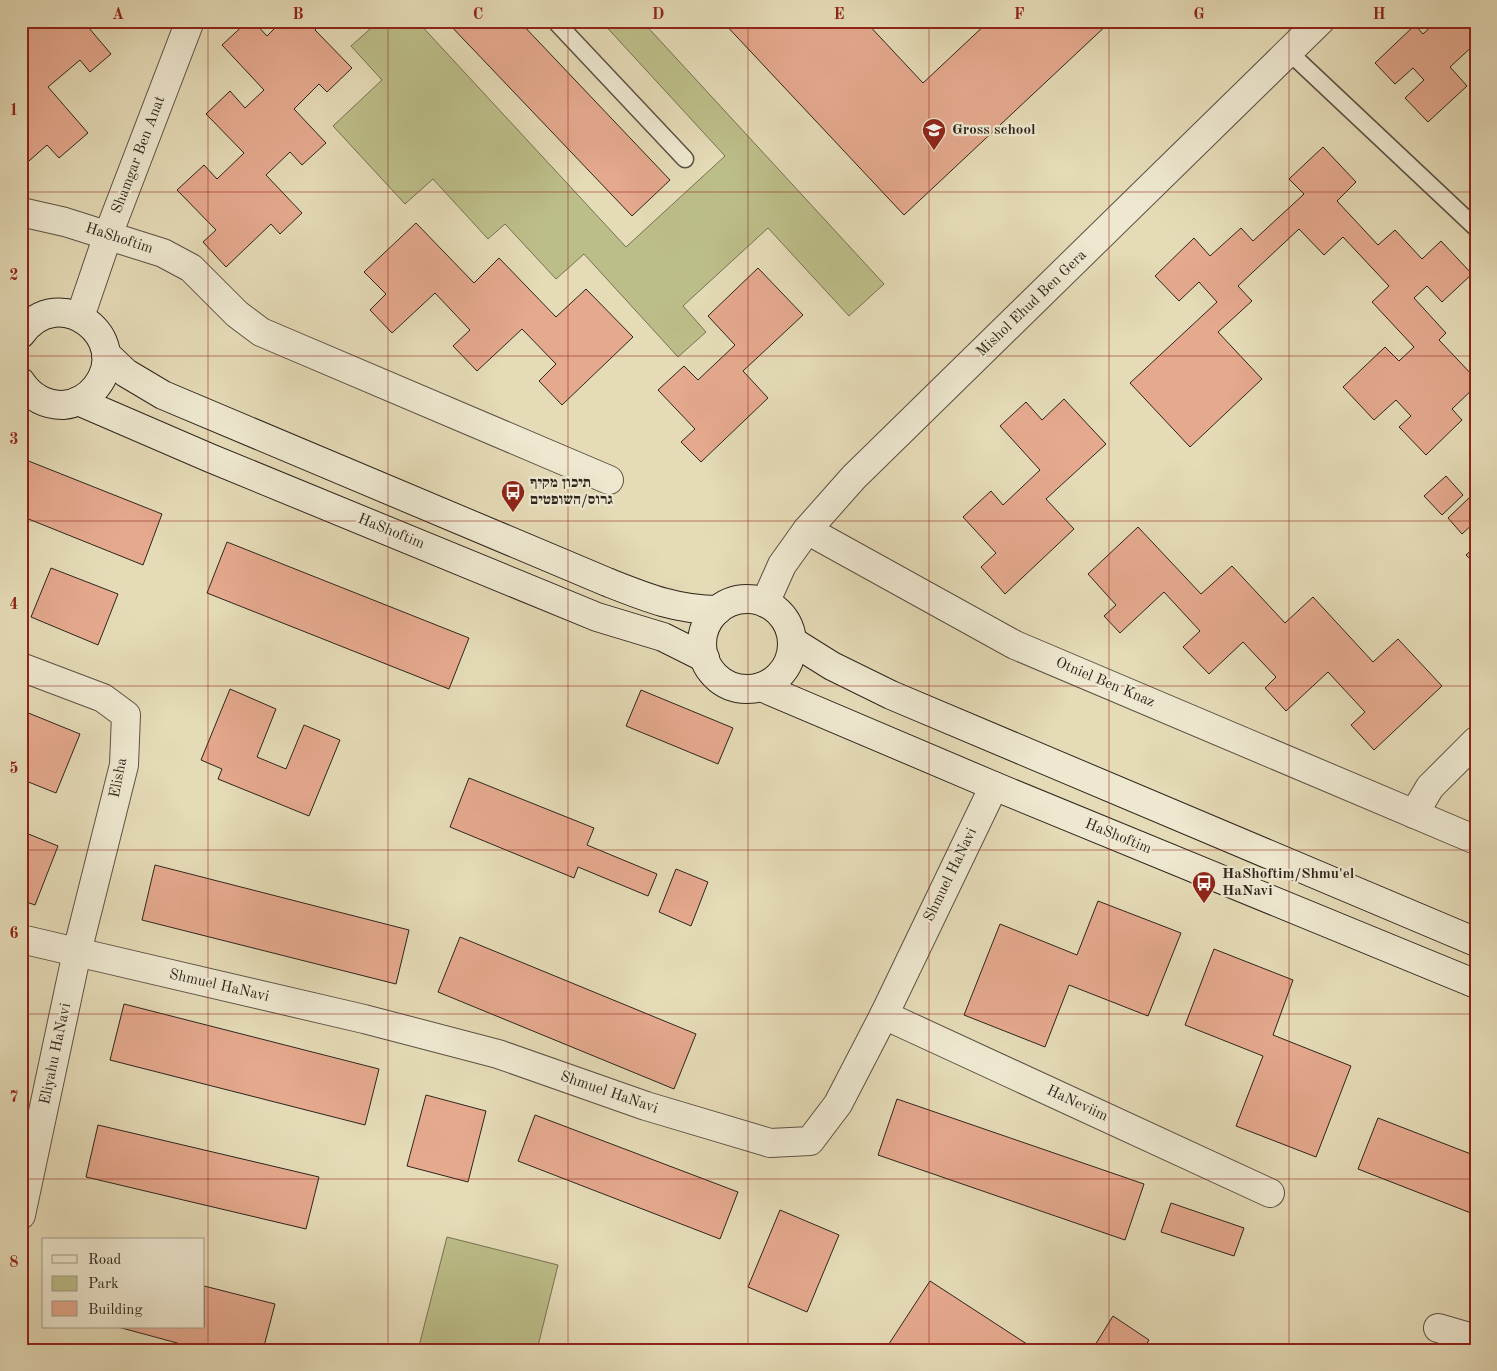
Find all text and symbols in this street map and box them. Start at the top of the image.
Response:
text: A [112,7,124,23]
text: B [292,7,304,23]
text: C [473,7,483,23]
text: D [652,7,664,23]
text: E [833,7,845,23]
text: F [1014,7,1025,23]
text: G [1193,7,1205,23]
text: H [1372,7,1386,23]
street label: Shamgar Ben Anat [110,94,168,216]
text: 1 [9,103,19,119]
school or university icon: Gross school [921,117,947,151]
place label: Gross school [952,123,1036,138]
street label: HaShoftim [83,221,155,257]
street label: Mishol Ehud Ben Gera [974,247,1090,360]
text: 2 [9,268,19,284]
text: 3 [9,432,19,448]
place label: תיכון מקיף גרוס/השופטים [530,476,613,508]
bus stop icon: תיכון מקיף גרוס/השופטים [500,479,526,513]
street label: HaShoftim [356,512,426,552]
text: 4 [9,597,19,613]
street label: Otniel Ben Knaz [1053,655,1157,711]
street label: Elisha [108,756,130,799]
text: 5 [9,761,19,777]
street label: HaShoftim [1083,817,1153,857]
street label: Shmuel HaNavi [922,826,980,924]
place label: HaShoftim/Shmu'el HaNavi [1222,867,1355,899]
bus stop icon: HaShoftim/Shmu'el HaNavi [1191,870,1217,904]
text: 6 [9,926,19,942]
street label: Shmuel HaNavi [167,967,271,1005]
street label: Eliyahu HaNavi [38,1002,74,1106]
street label: Shmuel HaNavi [558,1069,660,1117]
street label: HaNeviim [1044,1083,1110,1125]
text: 7 [9,1090,19,1106]
legend [42,1238,205,1328]
text: Road [88,1253,122,1268]
text: 8 [9,1255,19,1271]
text: Park [88,1277,119,1292]
text: Building [88,1303,143,1318]

